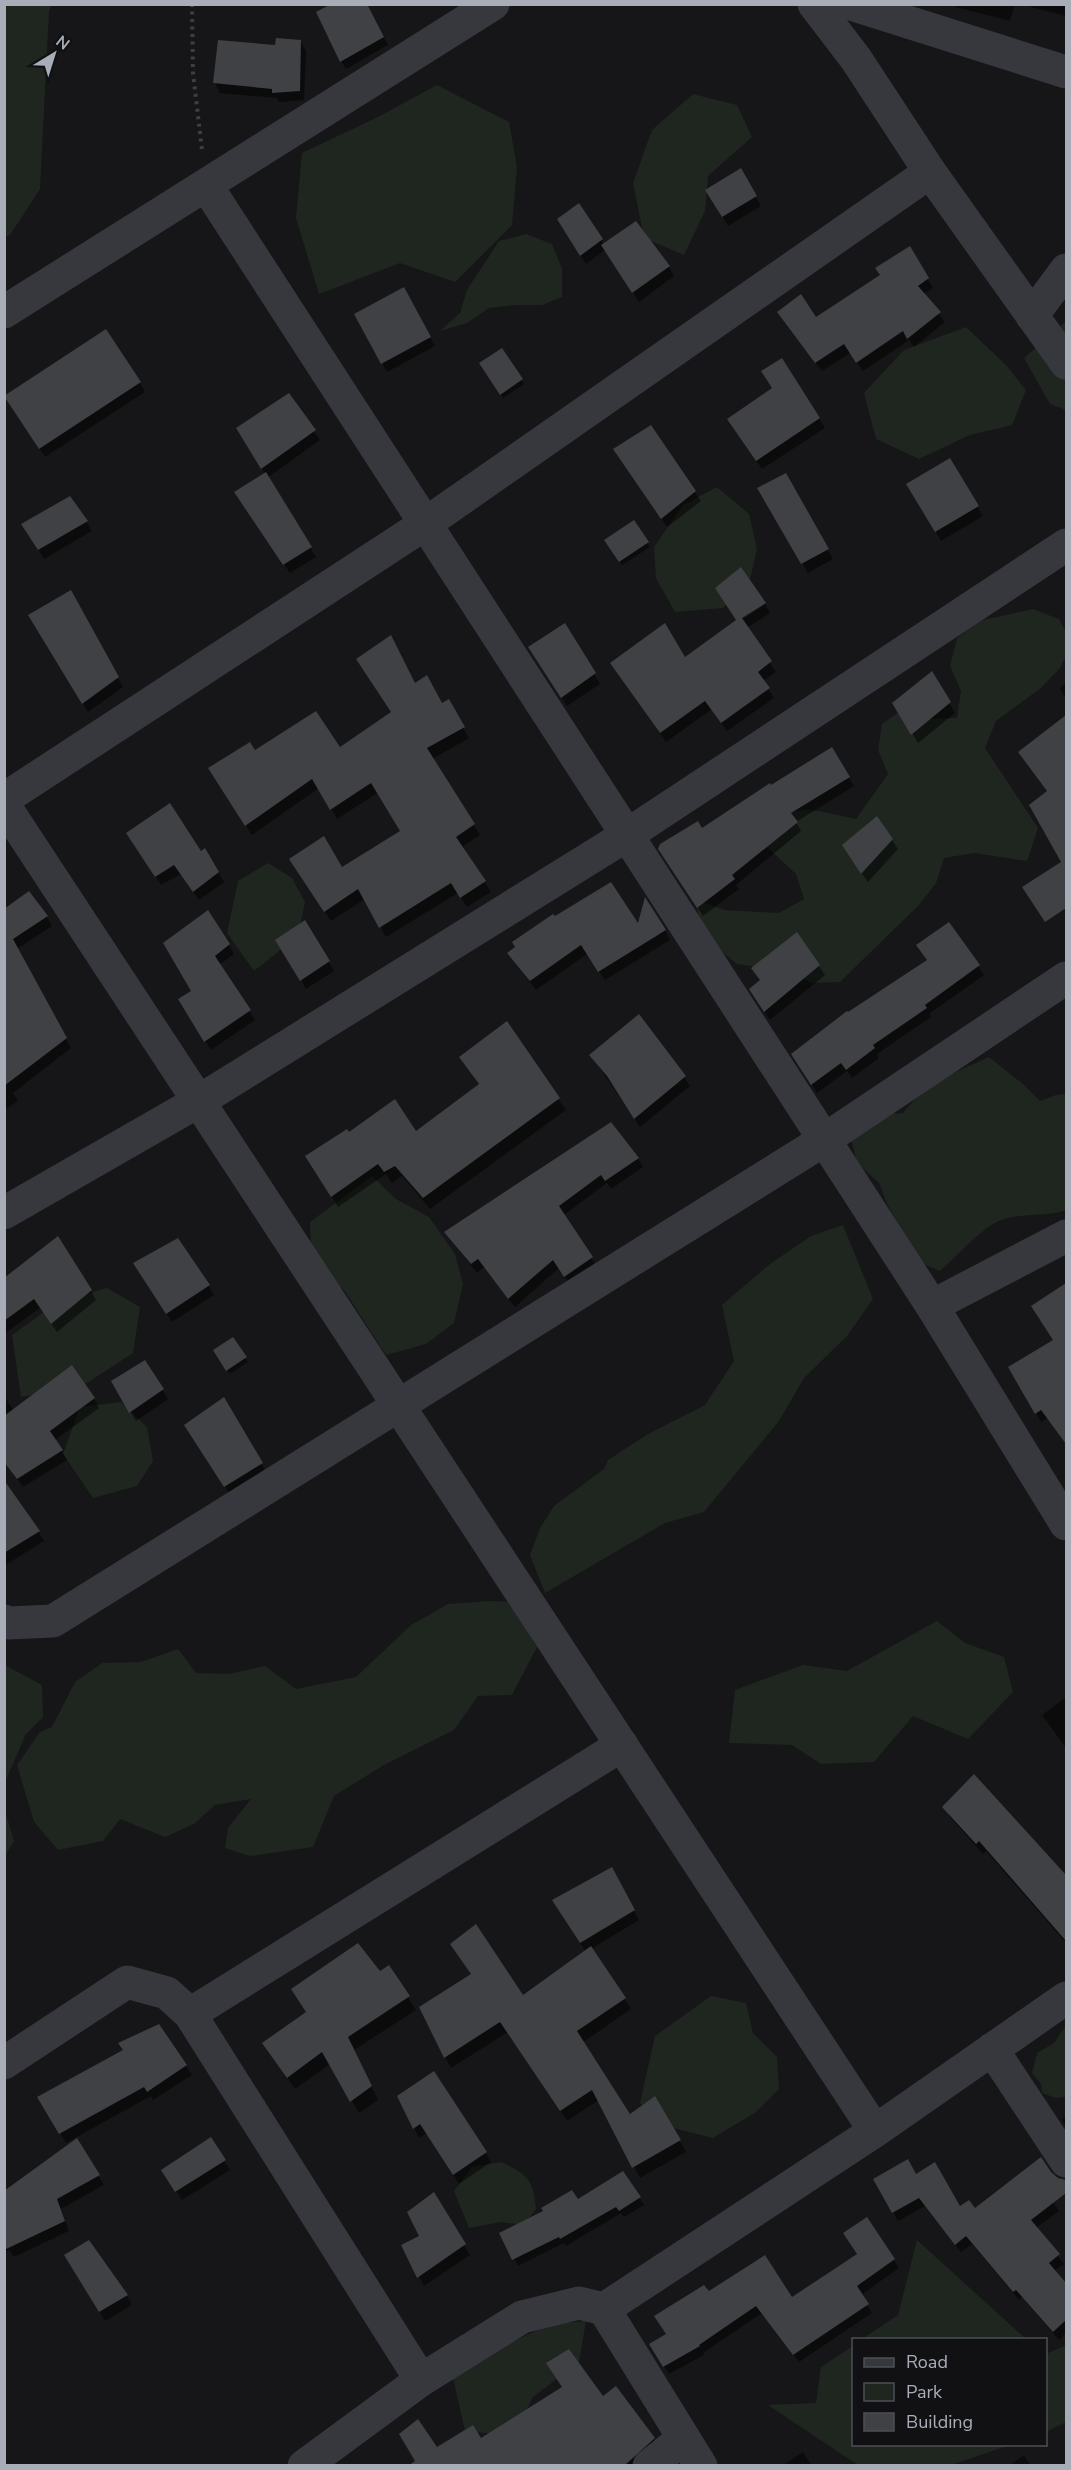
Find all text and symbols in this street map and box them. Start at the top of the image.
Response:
north arrow [24,24,84,84]
text: N [51,31,74,55]
legend [852,2338,1047,2446]
text: Road [906,2350,948,2374]
text: Park [906,2380,943,2404]
text: Building [906,2410,973,2434]

